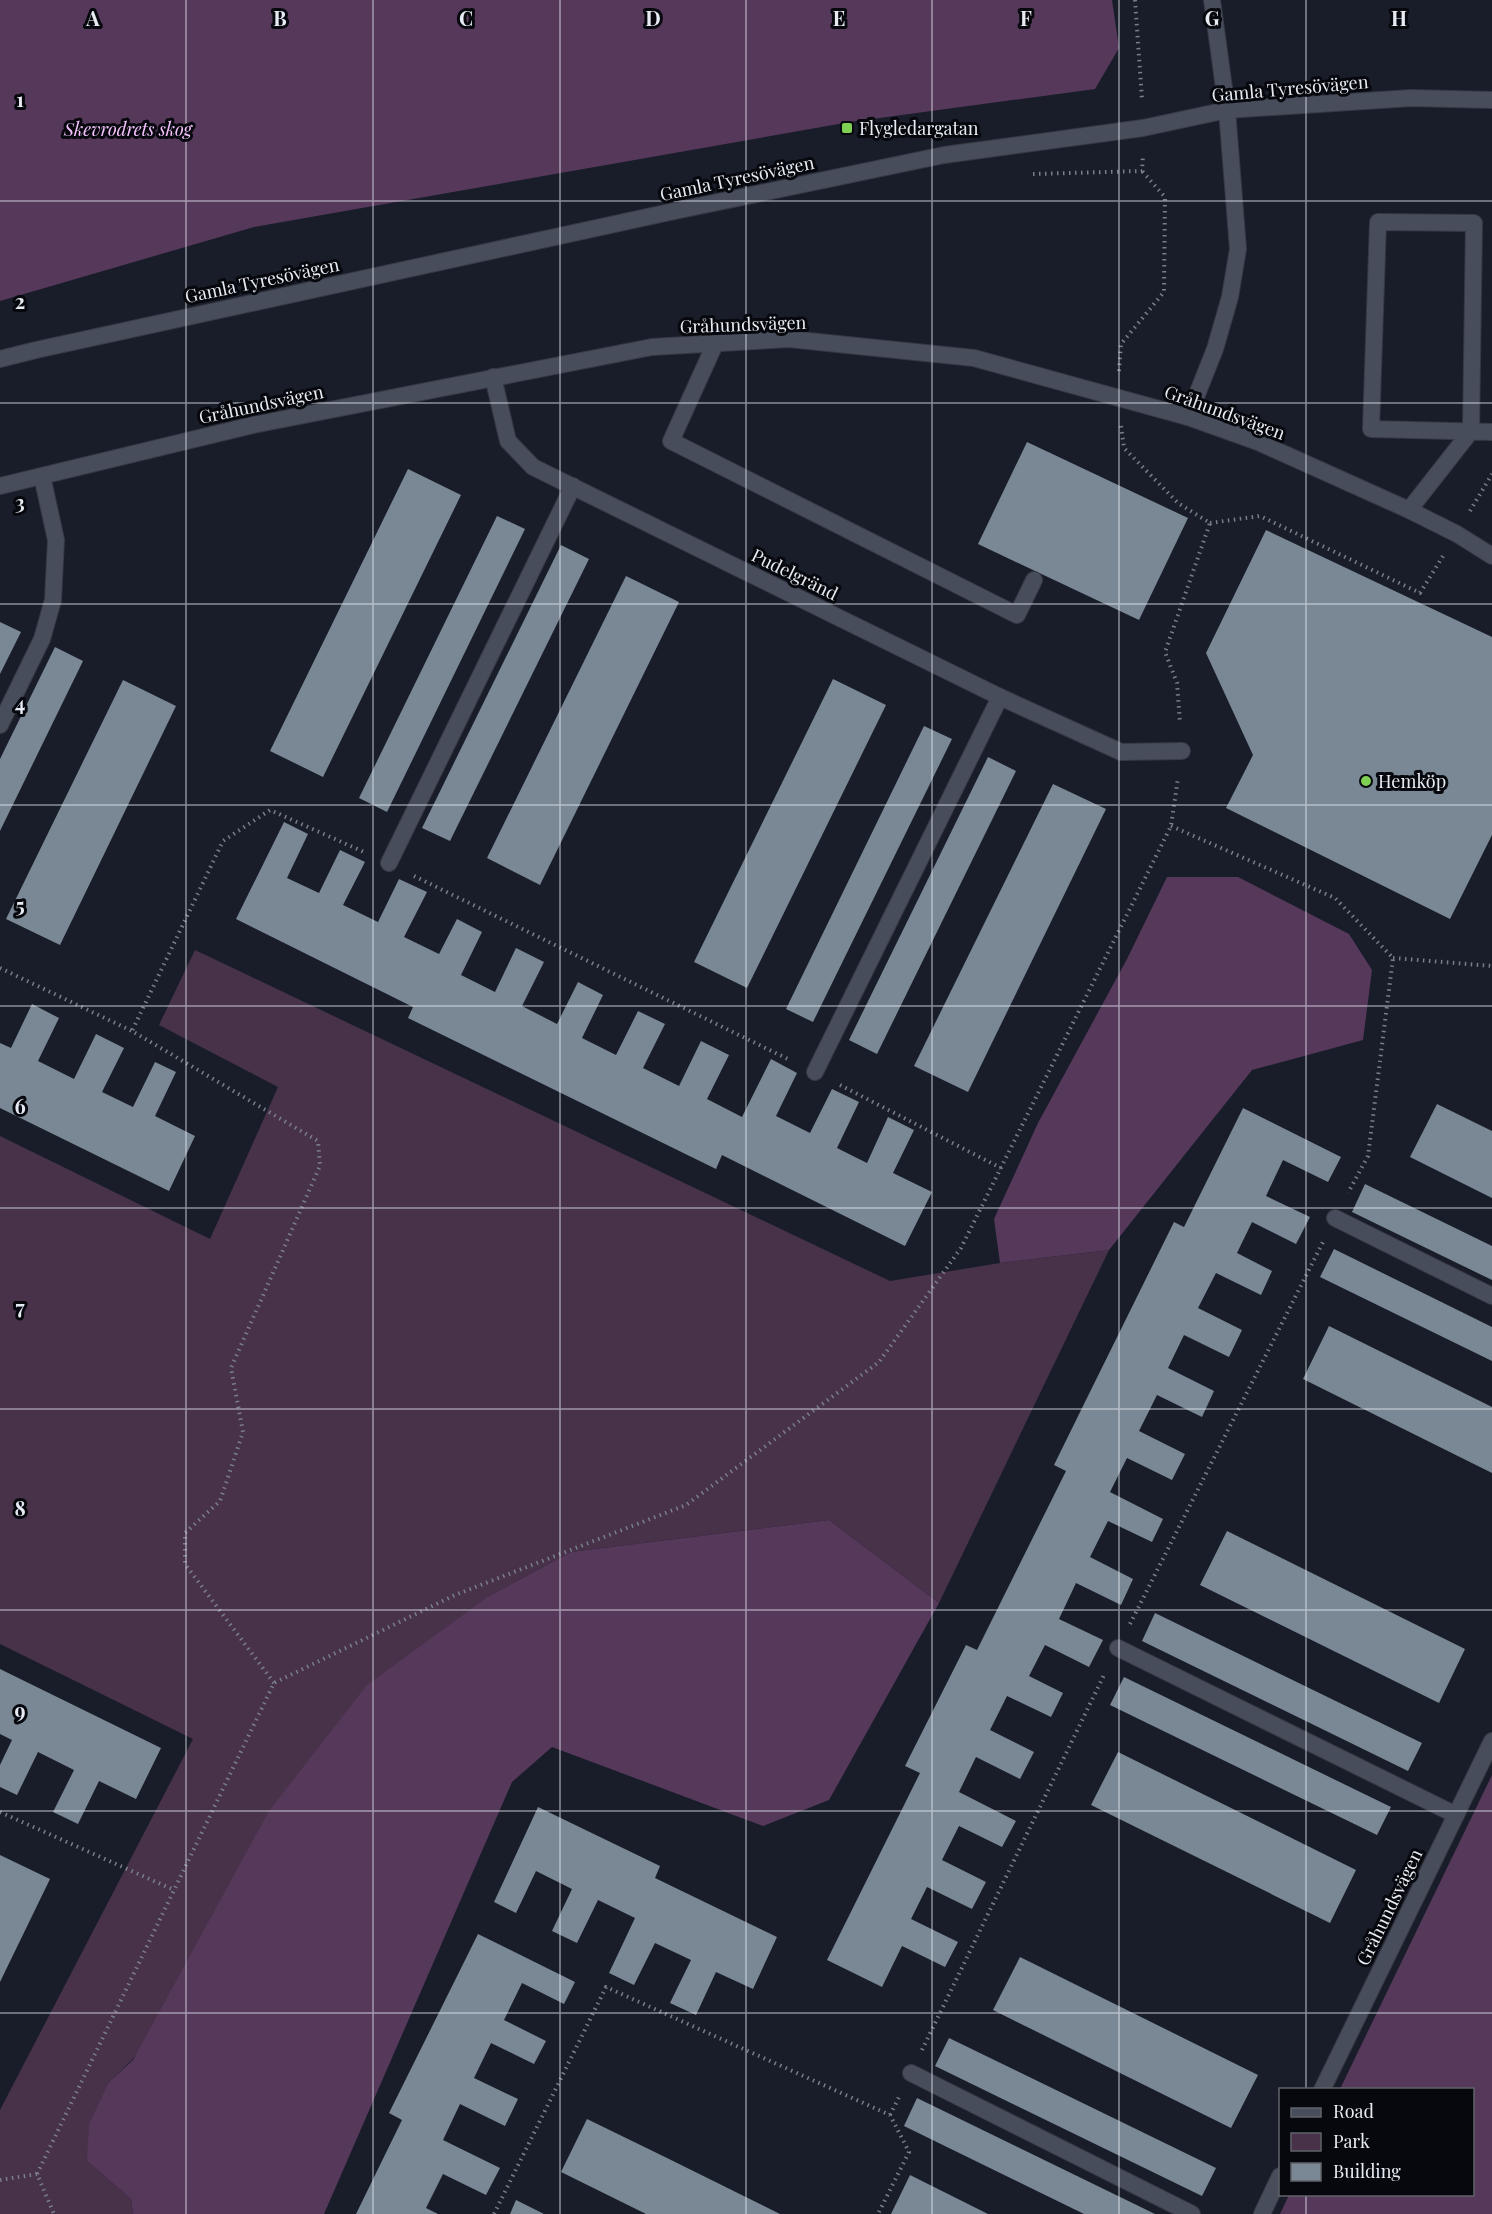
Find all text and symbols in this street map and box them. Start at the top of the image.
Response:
text: A [85,4,100,31]
text: B [273,4,287,31]
text: C [459,4,473,31]
text: D [645,4,661,31]
text: E [833,4,845,31]
text: F [1020,4,1032,31]
text: G [1205,4,1220,31]
text: H [1391,4,1407,31]
street label: Gamla Tyresövägen [1211,69,1370,107]
text: 1 [16,85,24,112]
place label: Flygledargatan [859,116,979,140]
park label: Skevrodrets skog [63,117,194,141]
marker: Flygledargatan [840,121,854,135]
street label: Gamla Tyresövägen [658,150,817,206]
street label: Gamla Tyresövägen [183,252,342,308]
text: 2 [15,287,25,314]
street label: Gråhundsvägen [679,310,807,338]
street label: Gråhundsvägen [197,379,326,429]
street label: Gråhundsvägen [1161,379,1289,445]
text: 3 [15,488,25,515]
street label: Pudelgränd [748,543,843,605]
text: 4 [15,689,25,716]
place label: Hemköp [1378,769,1446,793]
marker: Hemköp [1359,774,1373,788]
text: 5 [15,891,25,918]
text: 6 [14,1092,26,1119]
text: 7 [15,1293,25,1320]
text: 8 [14,1494,26,1521]
text: 9 [14,1696,26,1723]
street label: Gråhundsvägen [1350,1845,1428,1969]
legend [1279,2088,1474,2196]
text: Road [1333,2099,1374,2123]
text: Park [1333,2129,1370,2153]
text: Building [1333,2159,1401,2183]

